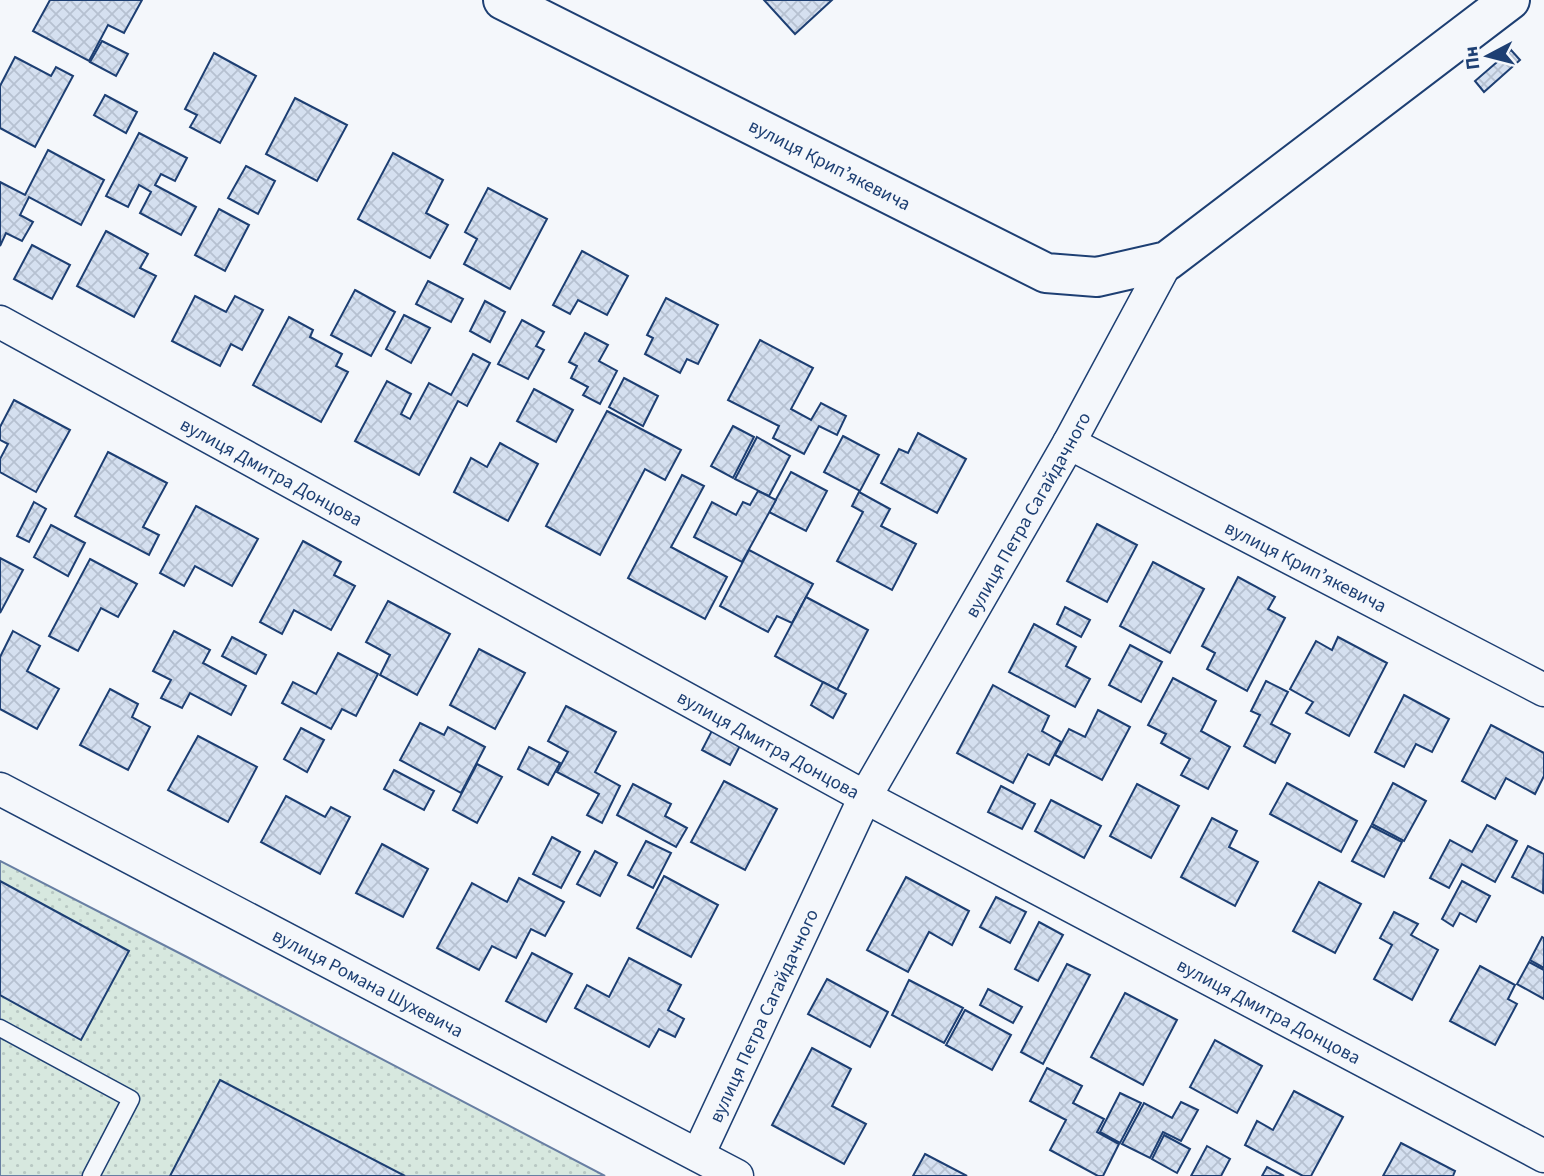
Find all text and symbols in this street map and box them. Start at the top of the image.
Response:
north arrow [1453,21,1523,91]
text: Пн [1458,45,1487,71]
street label: вулиця Крипʼякевича [744,113,915,218]
street label: вулиця Петра Сагайдачного [959,407,1098,623]
street label: вулиця Дмитра Донцова [175,412,367,534]
street label: вулиця Крипʼякевича [1220,515,1391,620]
street label: вулиця Дмитра Донцова [672,684,864,806]
street label: вулиця Петра Сагайдачного [703,905,826,1127]
street label: вулиця Романа Шухевича [267,922,468,1045]
street label: вулиця Дмитра Донцова [1172,952,1365,1072]

